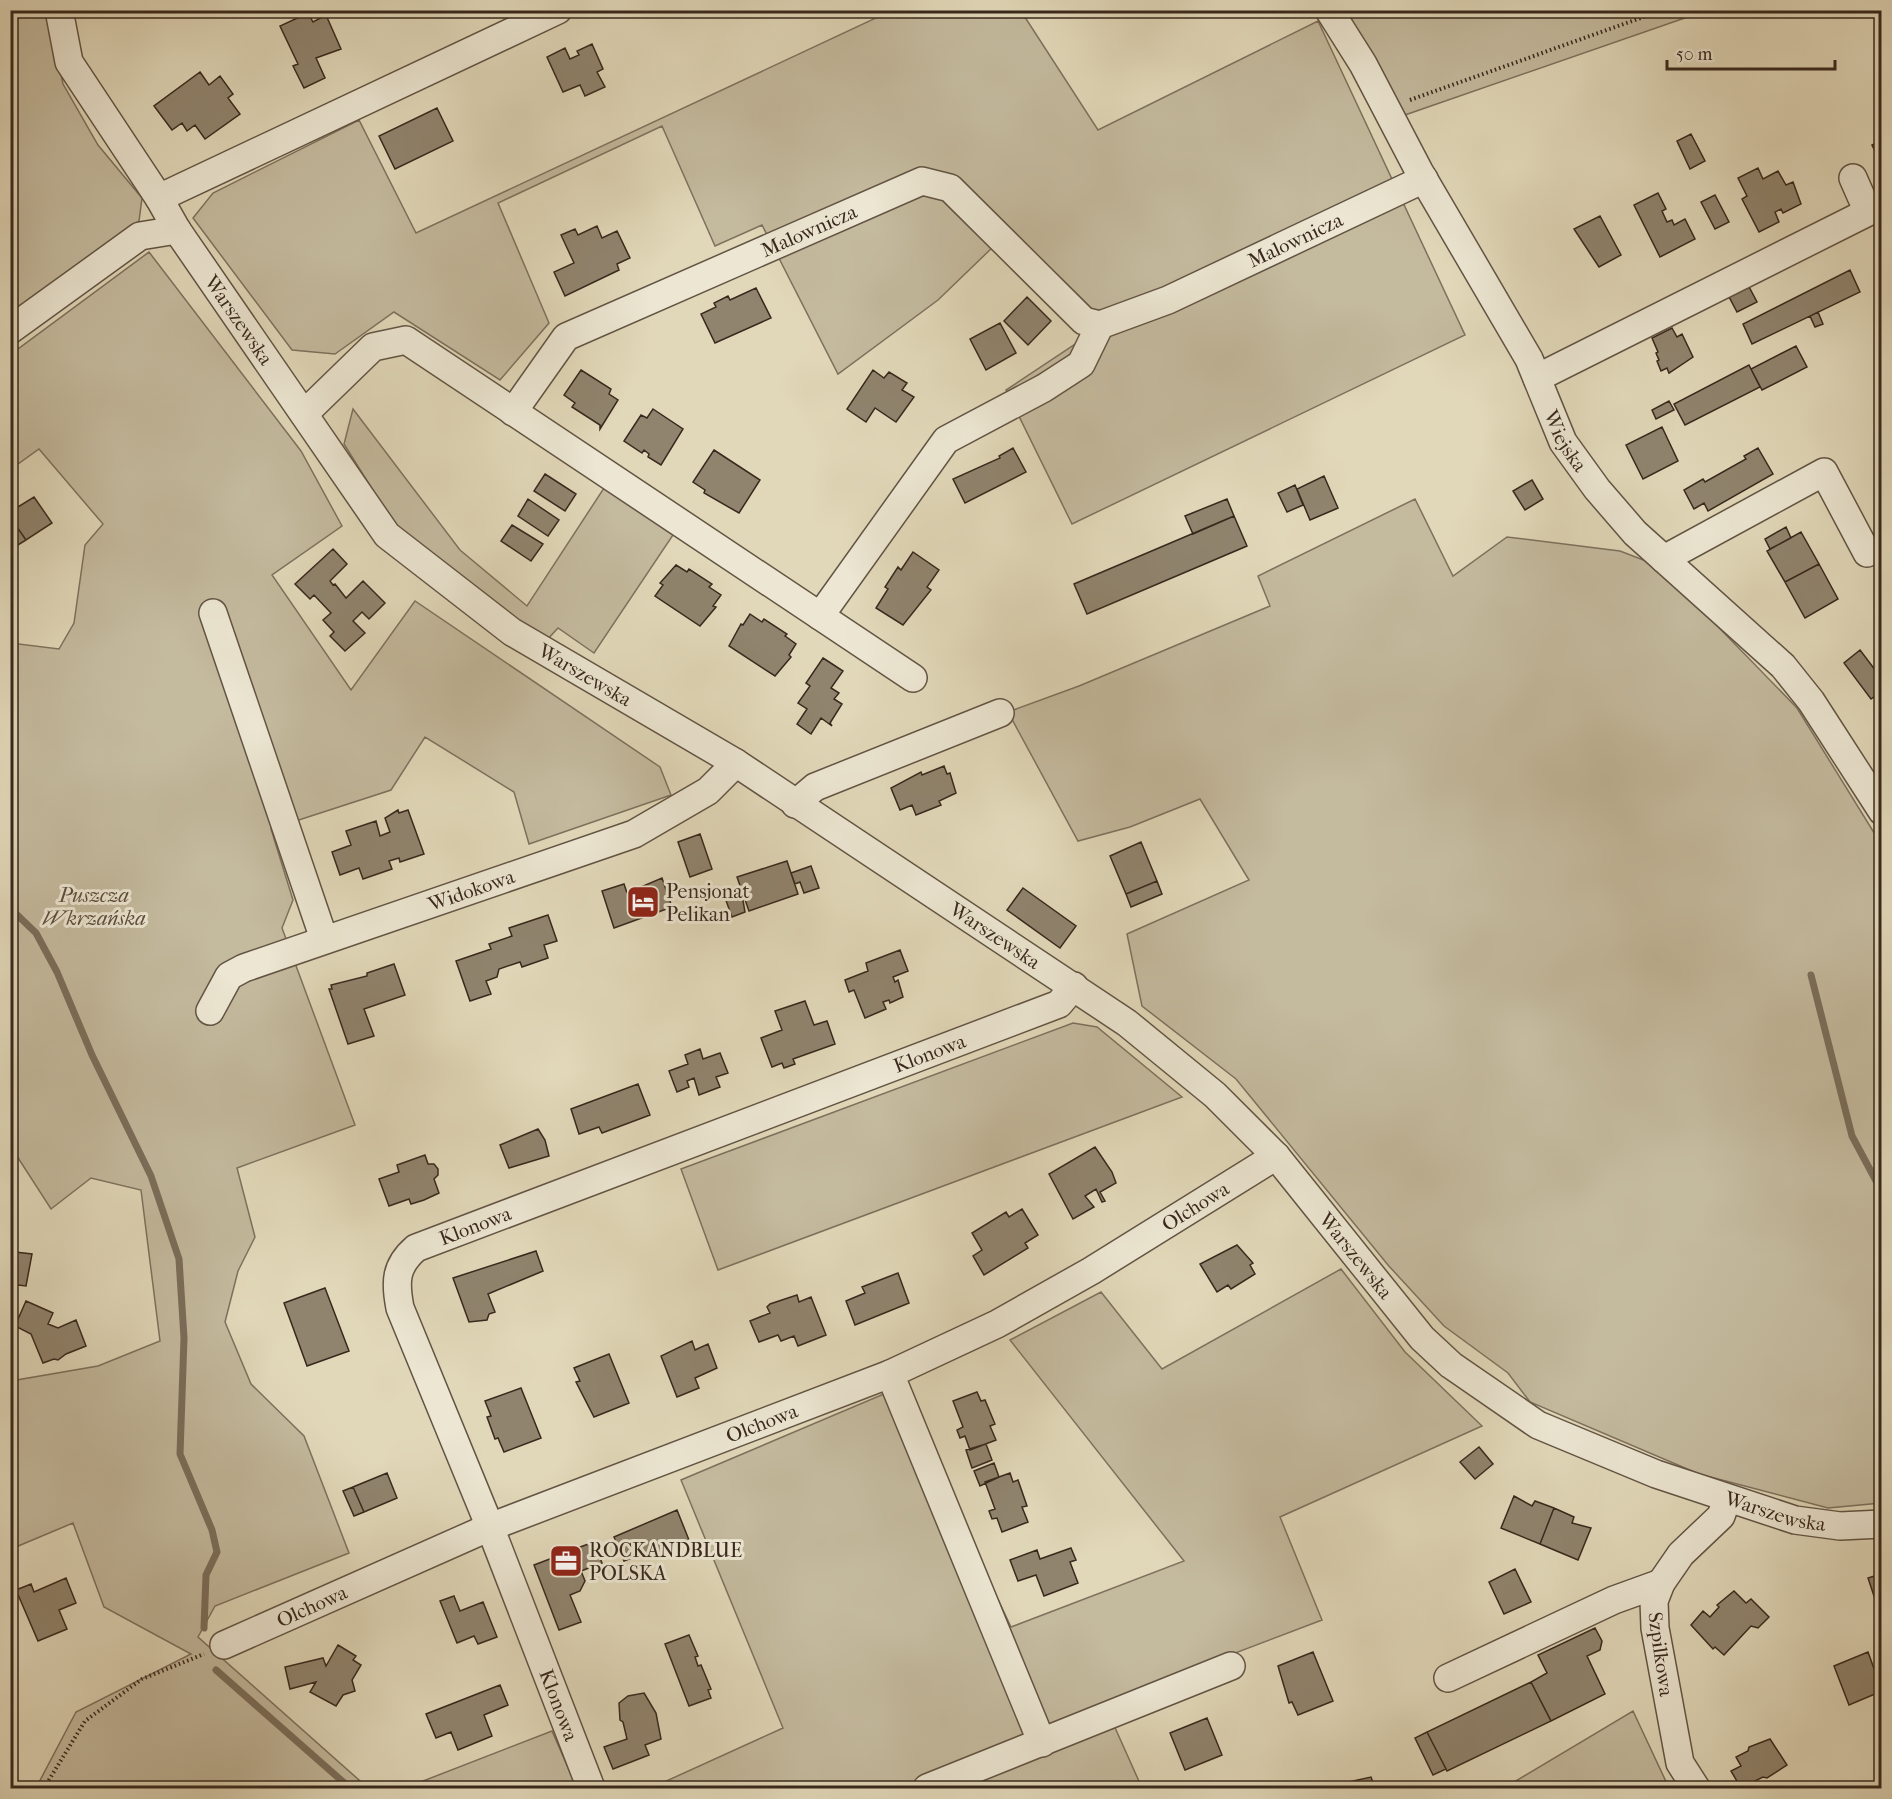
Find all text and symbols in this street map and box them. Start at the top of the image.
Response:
scale bar [1667,33,1835,71]
text: 50 m [1676,44,1713,65]
street label: Malownicza [758,200,861,262]
street label: Malownicza [1244,208,1347,273]
street label: Warszewska [199,270,278,370]
street label: Wiejska [1539,406,1592,477]
street label: Warszewska [533,639,636,712]
street label: Widokowa [424,865,518,916]
place label: Pensjonat Pelikan [666,880,750,926]
park label: Puszcza Wkrzańska [42,884,146,930]
hotel icon: Pensjonat Pelikan [625,884,661,920]
street label: Warszewska [944,897,1045,974]
street label: Klonowa [890,1029,970,1078]
street label: Olchowa [1158,1177,1234,1236]
street label: Klonowa [436,1202,515,1250]
street label: Warszewska [1313,1207,1397,1304]
street label: Olchowa [723,1399,802,1448]
street label: Warszewska [1721,1486,1828,1536]
place label: ROCKANDBLUE POLSKA [589,1539,742,1585]
office icon: ROCKANDBLUE POLSKA [548,1543,584,1579]
street label: Olchowa [273,1581,351,1632]
street label: Szpilkowa [1643,1610,1678,1699]
street label: Klonowa [534,1666,583,1745]

